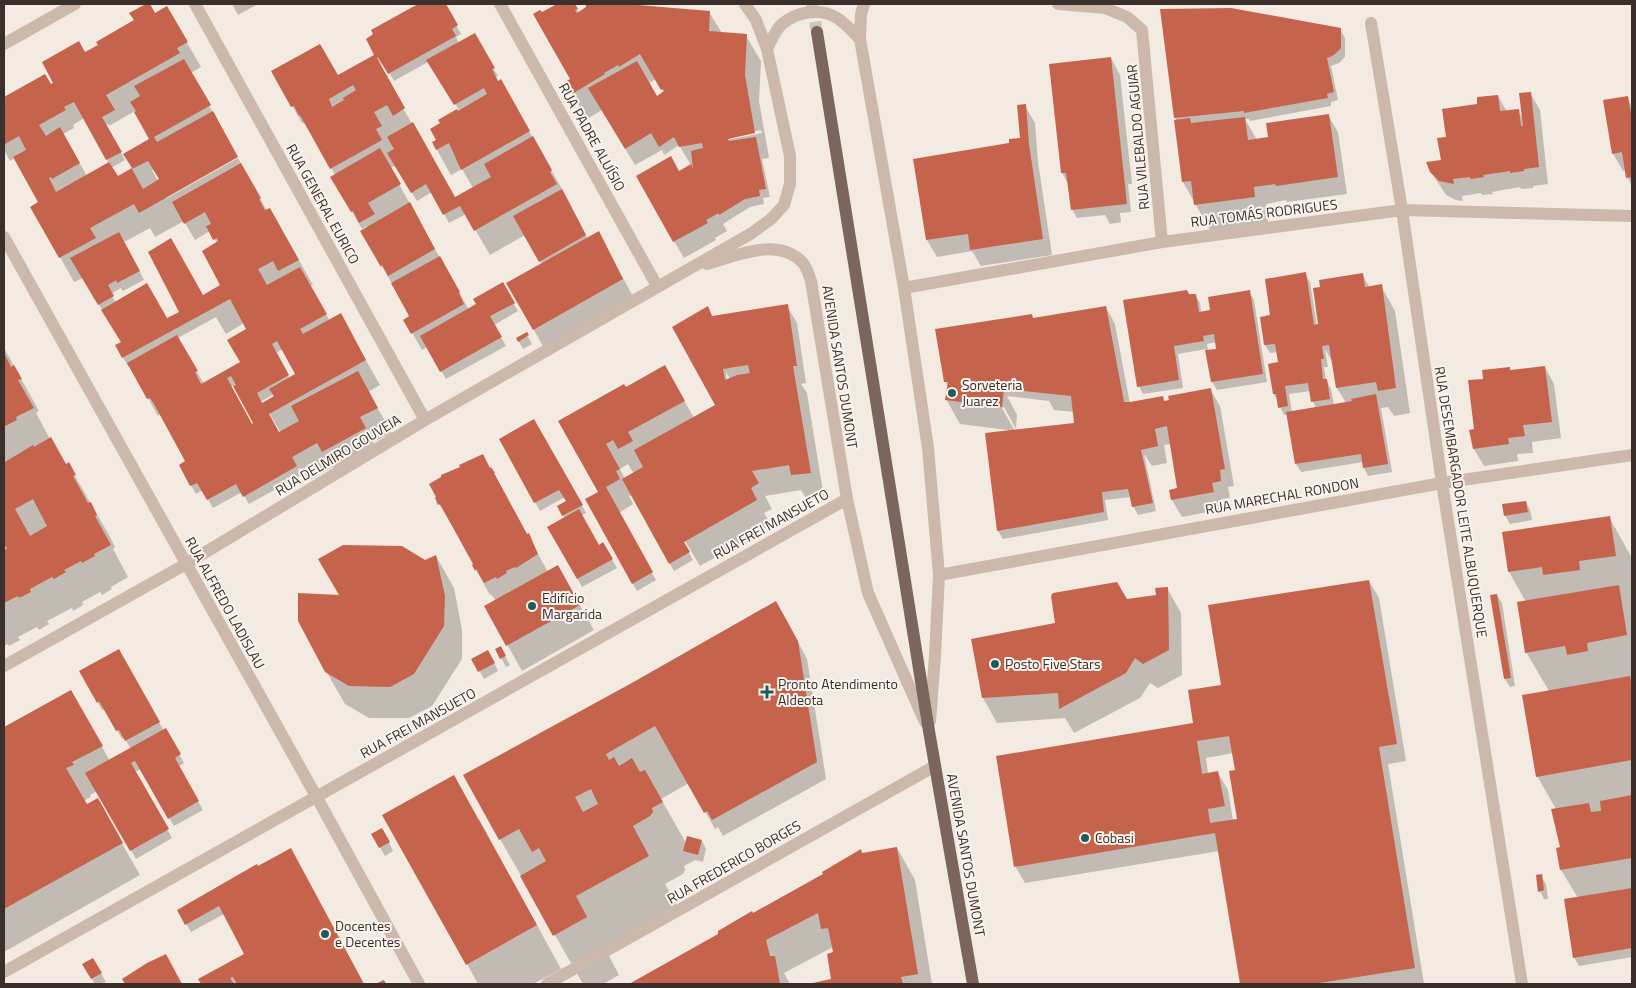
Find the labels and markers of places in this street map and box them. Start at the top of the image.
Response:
place label: Sorveteria Juarez [962,374,1022,411]
marker: Sorveteria Juarez [946,387,958,399]
place label: Edifício Margarida [542,587,602,624]
marker: Edifício Margarida [526,600,538,612]
place label: Posto Five Stars [1005,653,1100,674]
marker: Posto Five Stars [989,658,1001,670]
place label: Pronto Atendimento Aldeota [778,673,898,710]
marker: Pronto Atendimento Aldeota [760,685,774,699]
place label: Cobasi [1095,827,1134,848]
marker: Cobasi [1079,832,1091,844]
place label: Docentes e Decentes [335,915,400,952]
marker: Docentes e Decentes [319,928,331,940]

